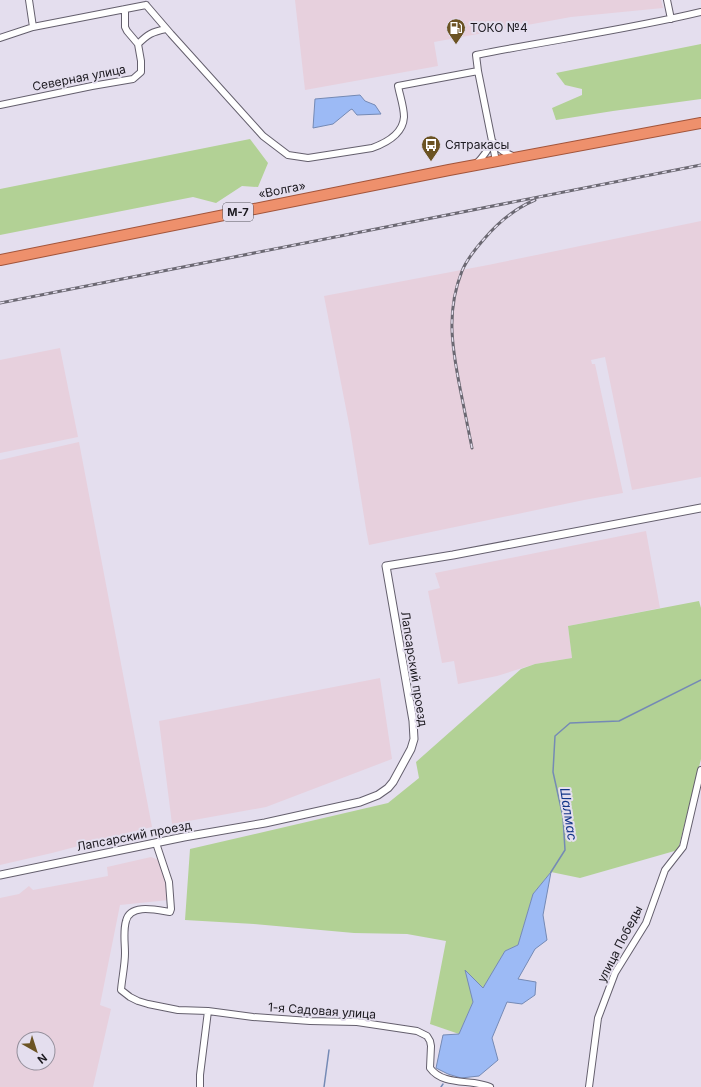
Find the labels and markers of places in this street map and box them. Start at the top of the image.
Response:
fuel station icon: ТОКО №4 [445,17,467,45]
place label: ТОКО №4 [470,20,528,35]
bus stop icon: Сятракасы [420,134,442,162]
place label: Сятракасы [445,137,509,152]

